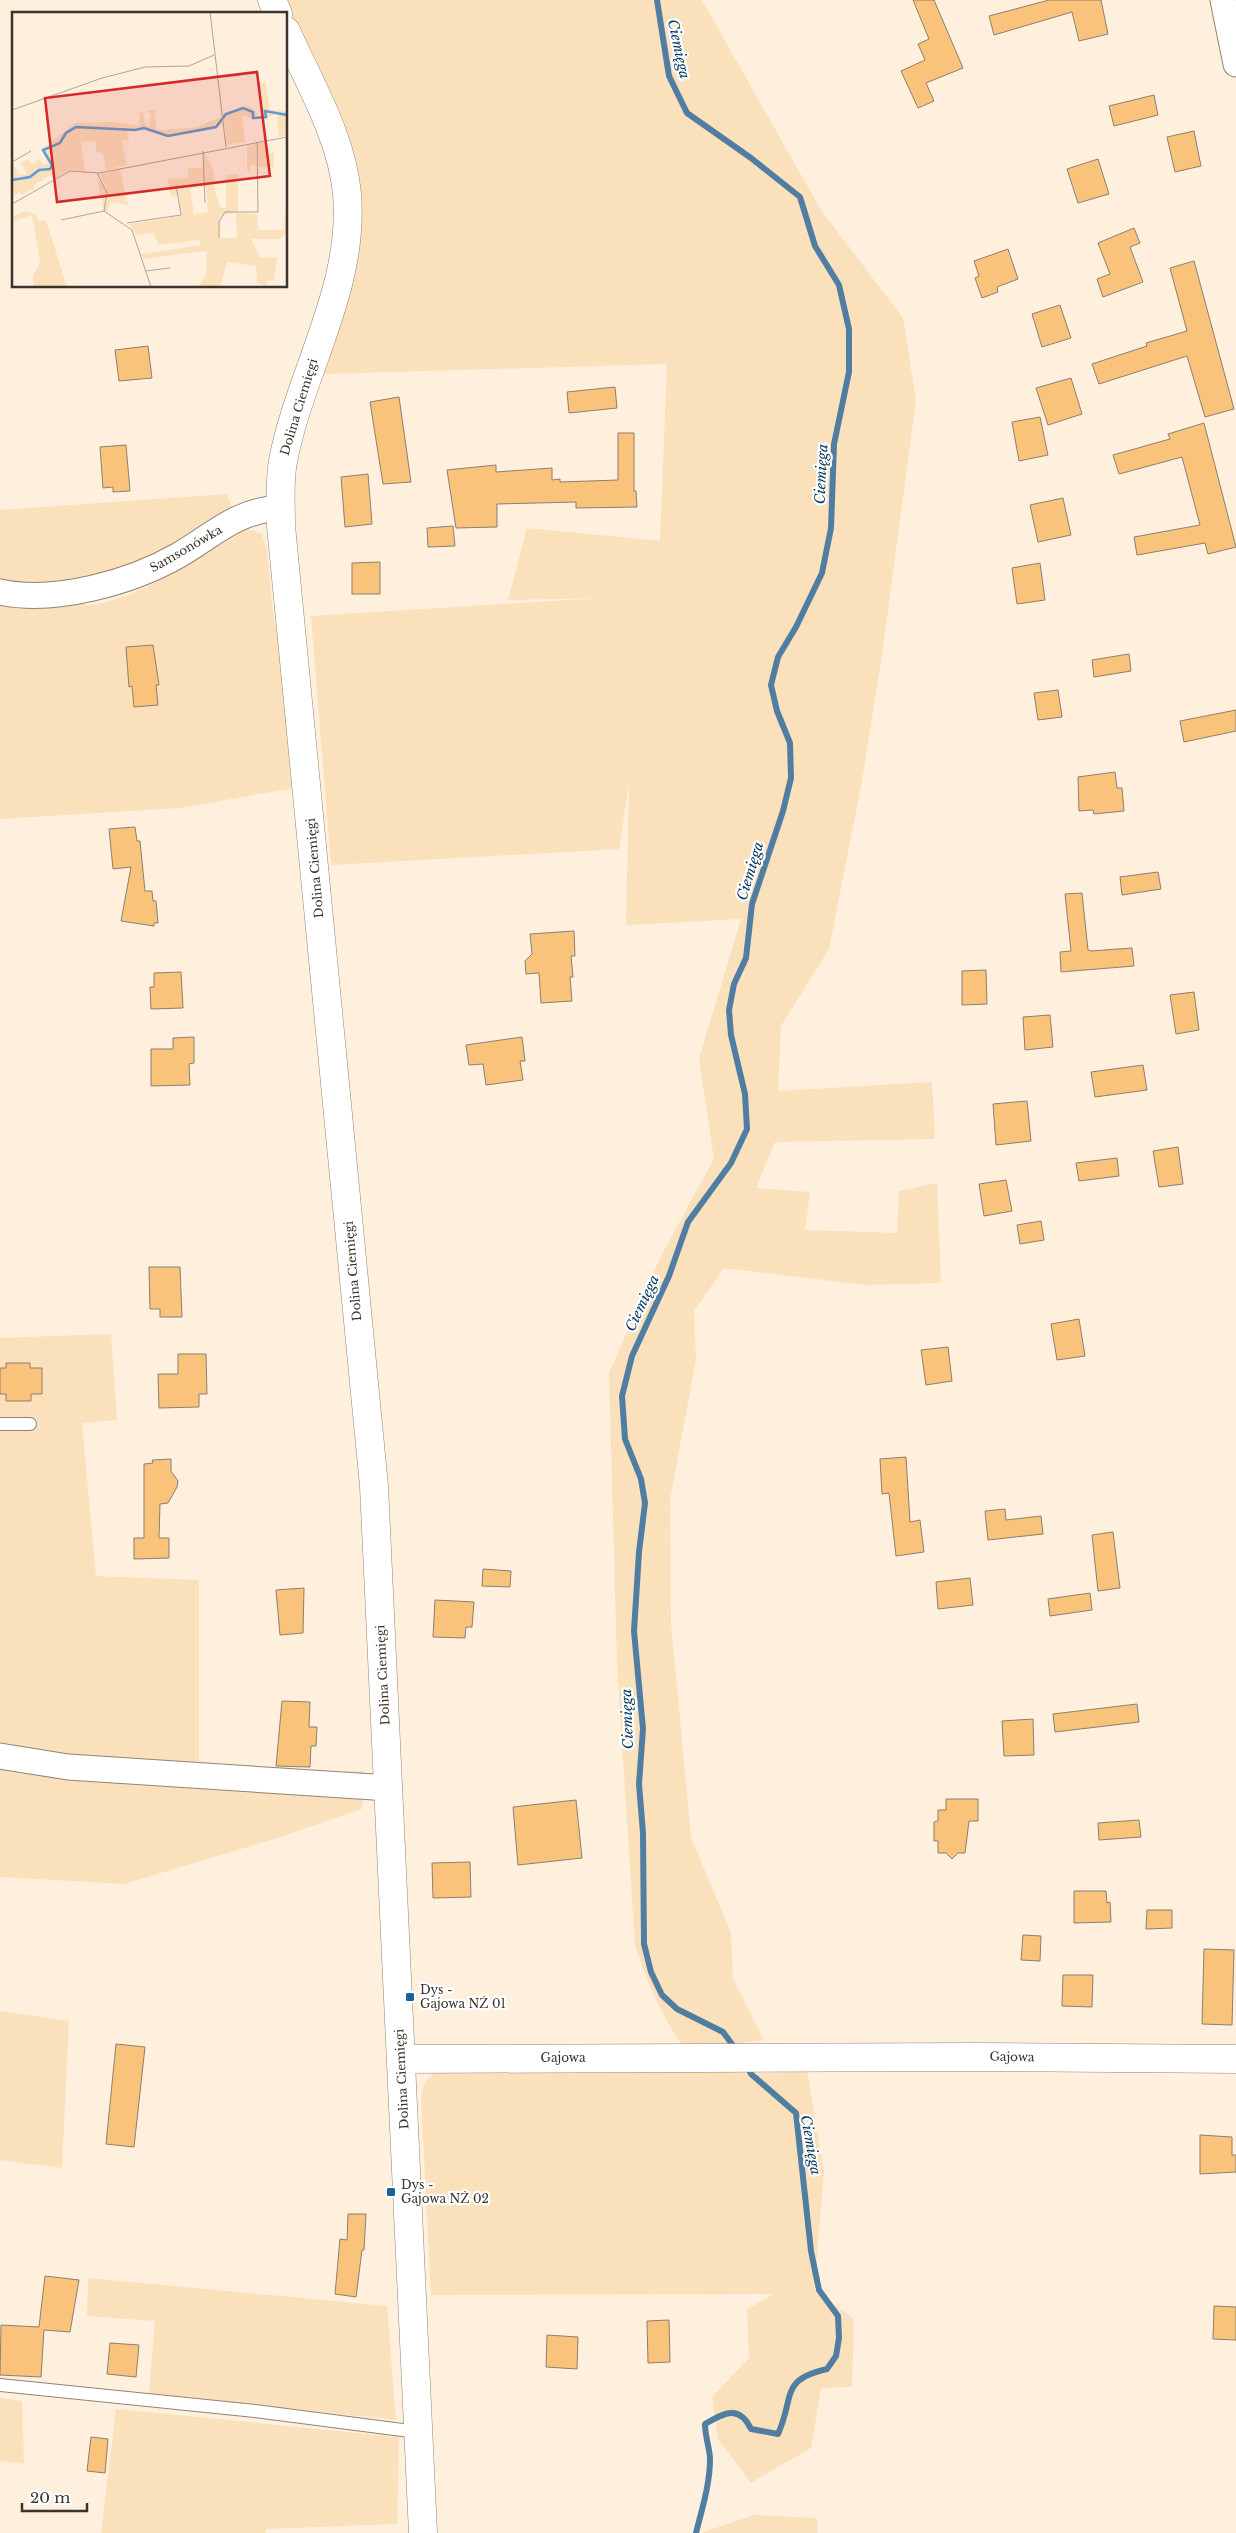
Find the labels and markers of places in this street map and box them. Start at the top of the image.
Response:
place label: Dys - Gajowa NŻ 01 [420,1982,506,2011]
marker: Dys - Gajowa NŻ 01 [404,1991,416,2003]
place label: Dys - Gajowa NŻ 02 [401,2177,489,2206]
marker: Dys - Gajowa NŻ 02 [385,2186,397,2198]

